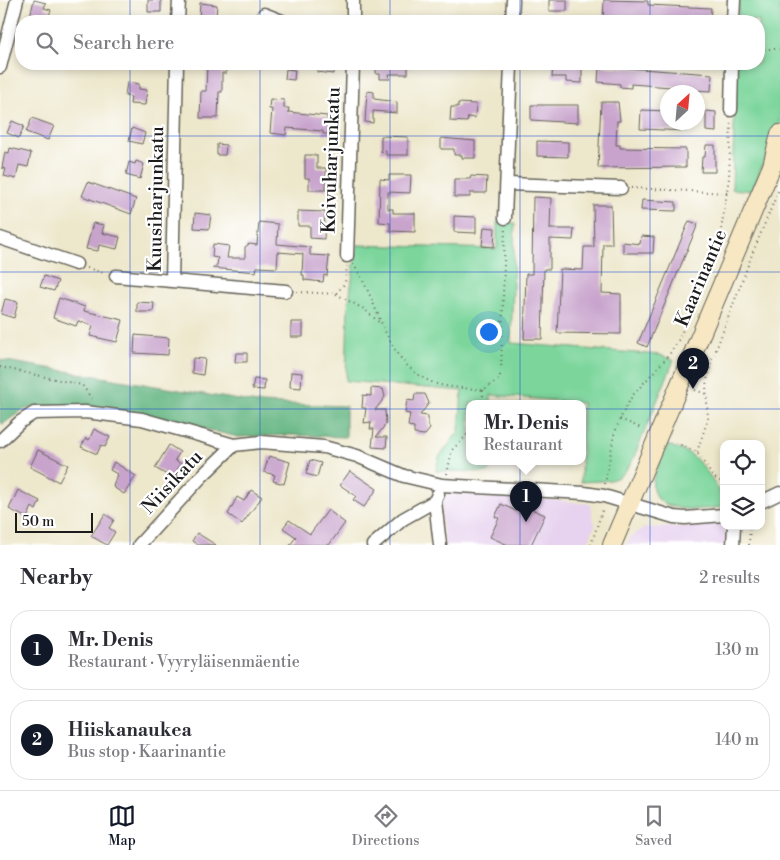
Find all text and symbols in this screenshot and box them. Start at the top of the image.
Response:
search box [15,15,765,70]
icon: search [33,29,61,57]
text: Search here [73,31,174,55]
north arrow [660,85,705,130]
street label: Koivuharjunkatu [316,86,346,234]
street label: Kuusiharjunkatu [143,126,169,272]
street label: Kaarinantie [670,226,732,330]
your location [476,319,502,345]
pin: 2 [677,348,709,389]
popup [466,400,586,465]
text: Mr. Denis [483,411,569,435]
text: Restaurant [483,435,563,455]
map controls [720,440,765,530]
button: locate [720,440,765,485]
street label: Niisikatu [136,445,208,519]
pin: 1 [510,481,542,522]
button: layers [720,485,765,530]
scale bar [15,510,92,533]
text: 50 m [22,513,54,531]
text: Nearby [20,565,93,591]
text: 2 results [699,568,760,588]
text: Mr. Denis [68,628,153,652]
text: 1 [33,640,41,660]
text: 130 m [715,640,759,660]
text: Restaurant · Vyyryläisenmäentie [68,652,300,672]
text: Hiiskanaukea [68,718,192,742]
text: 2 [32,730,42,750]
text: 140 m [715,730,759,750]
text: Bus stop · Kaarinantie [68,742,226,762]
tab: Map [108,802,136,850]
tab: Directions [352,802,419,850]
tab: Saved [635,802,672,850]

